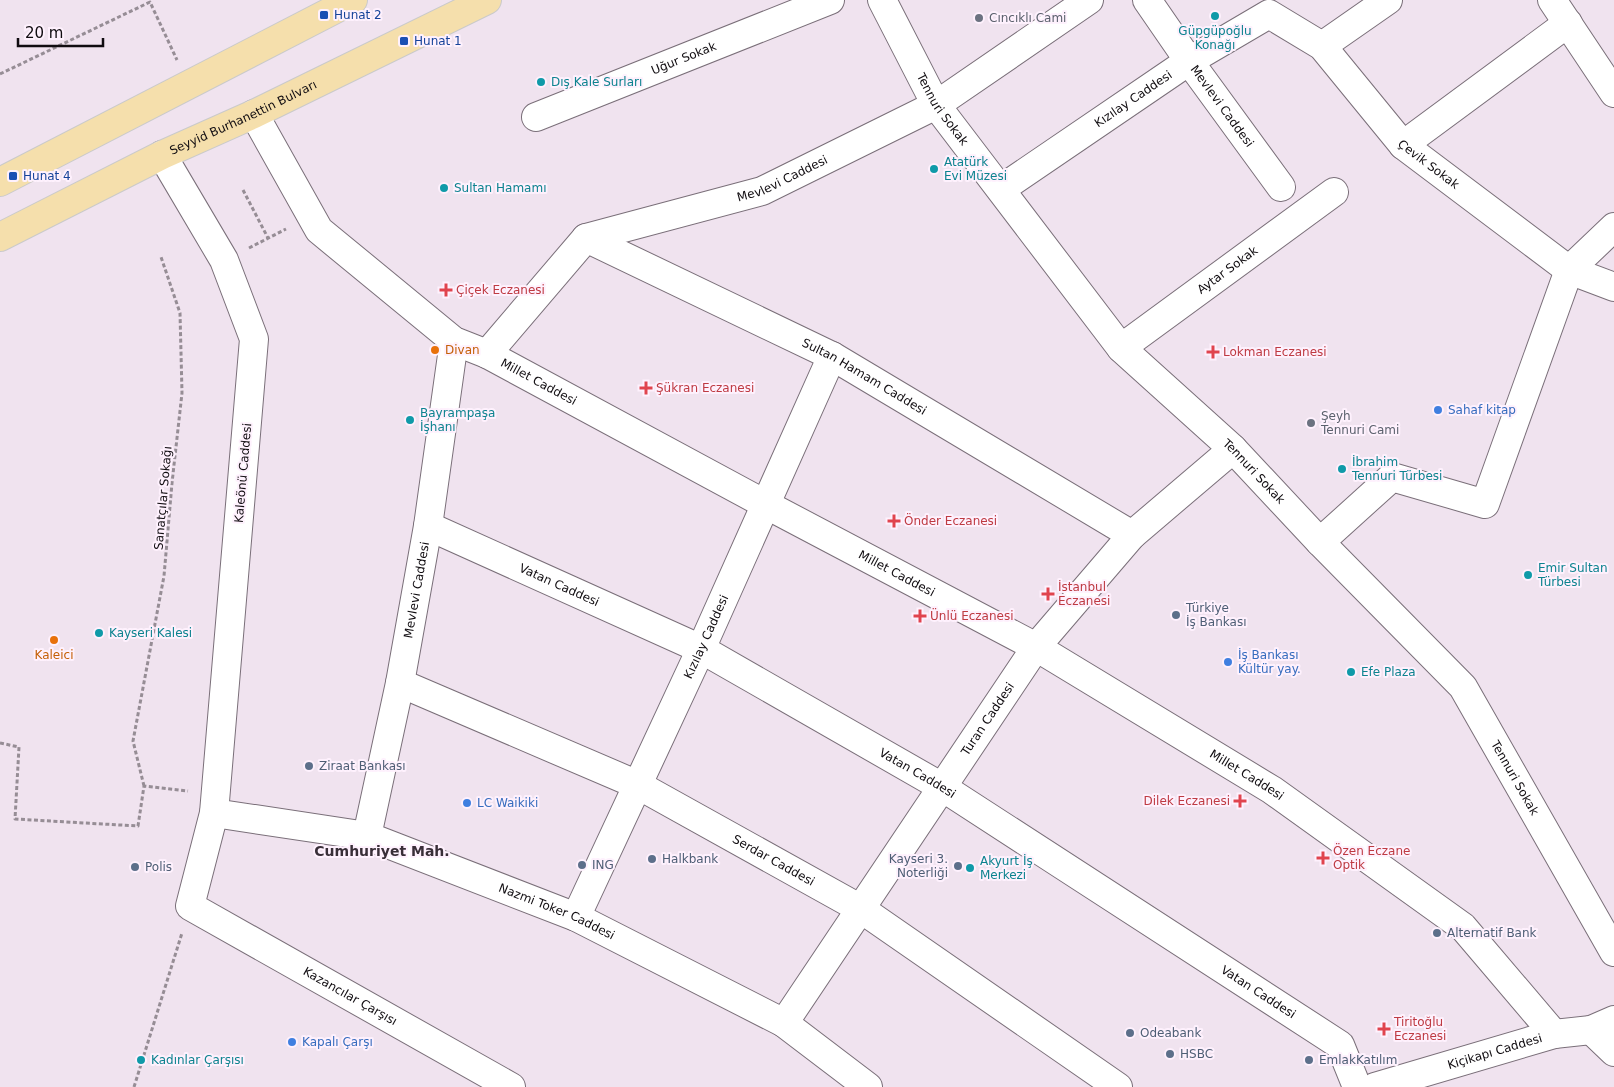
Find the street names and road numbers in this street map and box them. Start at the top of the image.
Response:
street label: Uğur Sokak [649,39,718,77]
street label: Mevlevi Caddesi [1187,63,1256,150]
street label: Kızılay Caddesi [1092,68,1175,130]
street label: Tennuri Sokak [913,70,971,148]
street label: Seyyid Burhanettin Bulvarı [167,77,319,158]
street label: Çevik Sokak [1395,137,1462,192]
street label: Mevlevi Caddesi [735,153,830,204]
street label: Aytar Sokak [1195,243,1260,297]
street label: Sultan Hamam Caddesi [800,336,929,418]
street label: Millet Caddesi [498,356,579,408]
street label: Kaleönü Caddesi [232,423,254,523]
street label: Tennuri Sokak [1219,436,1288,507]
street label: Sanatçılar Sokağı [151,446,175,550]
street label: Mevlevi Caddesi [401,541,432,639]
street label: Millet Caddesi [856,548,937,599]
street label: Vatan Caddesi [517,561,601,609]
street label: Kızılay Caddesi [681,593,731,681]
street label: Turan Caddesi [958,680,1017,759]
street label: Tennuri Sokak [1488,737,1542,818]
street label: Vatan Caddesi [877,746,958,801]
street label: Millet Caddesi [1207,747,1286,803]
street label: Serdar Caddesi [730,832,817,889]
street label: Nazmi Toker Caddesi [497,881,617,943]
street label: Vatan Caddesi [1218,963,1298,1021]
street label: Kazancılar Çarşısı [301,964,400,1028]
street label: Kiçikapı Caddesi [1446,1031,1544,1072]

